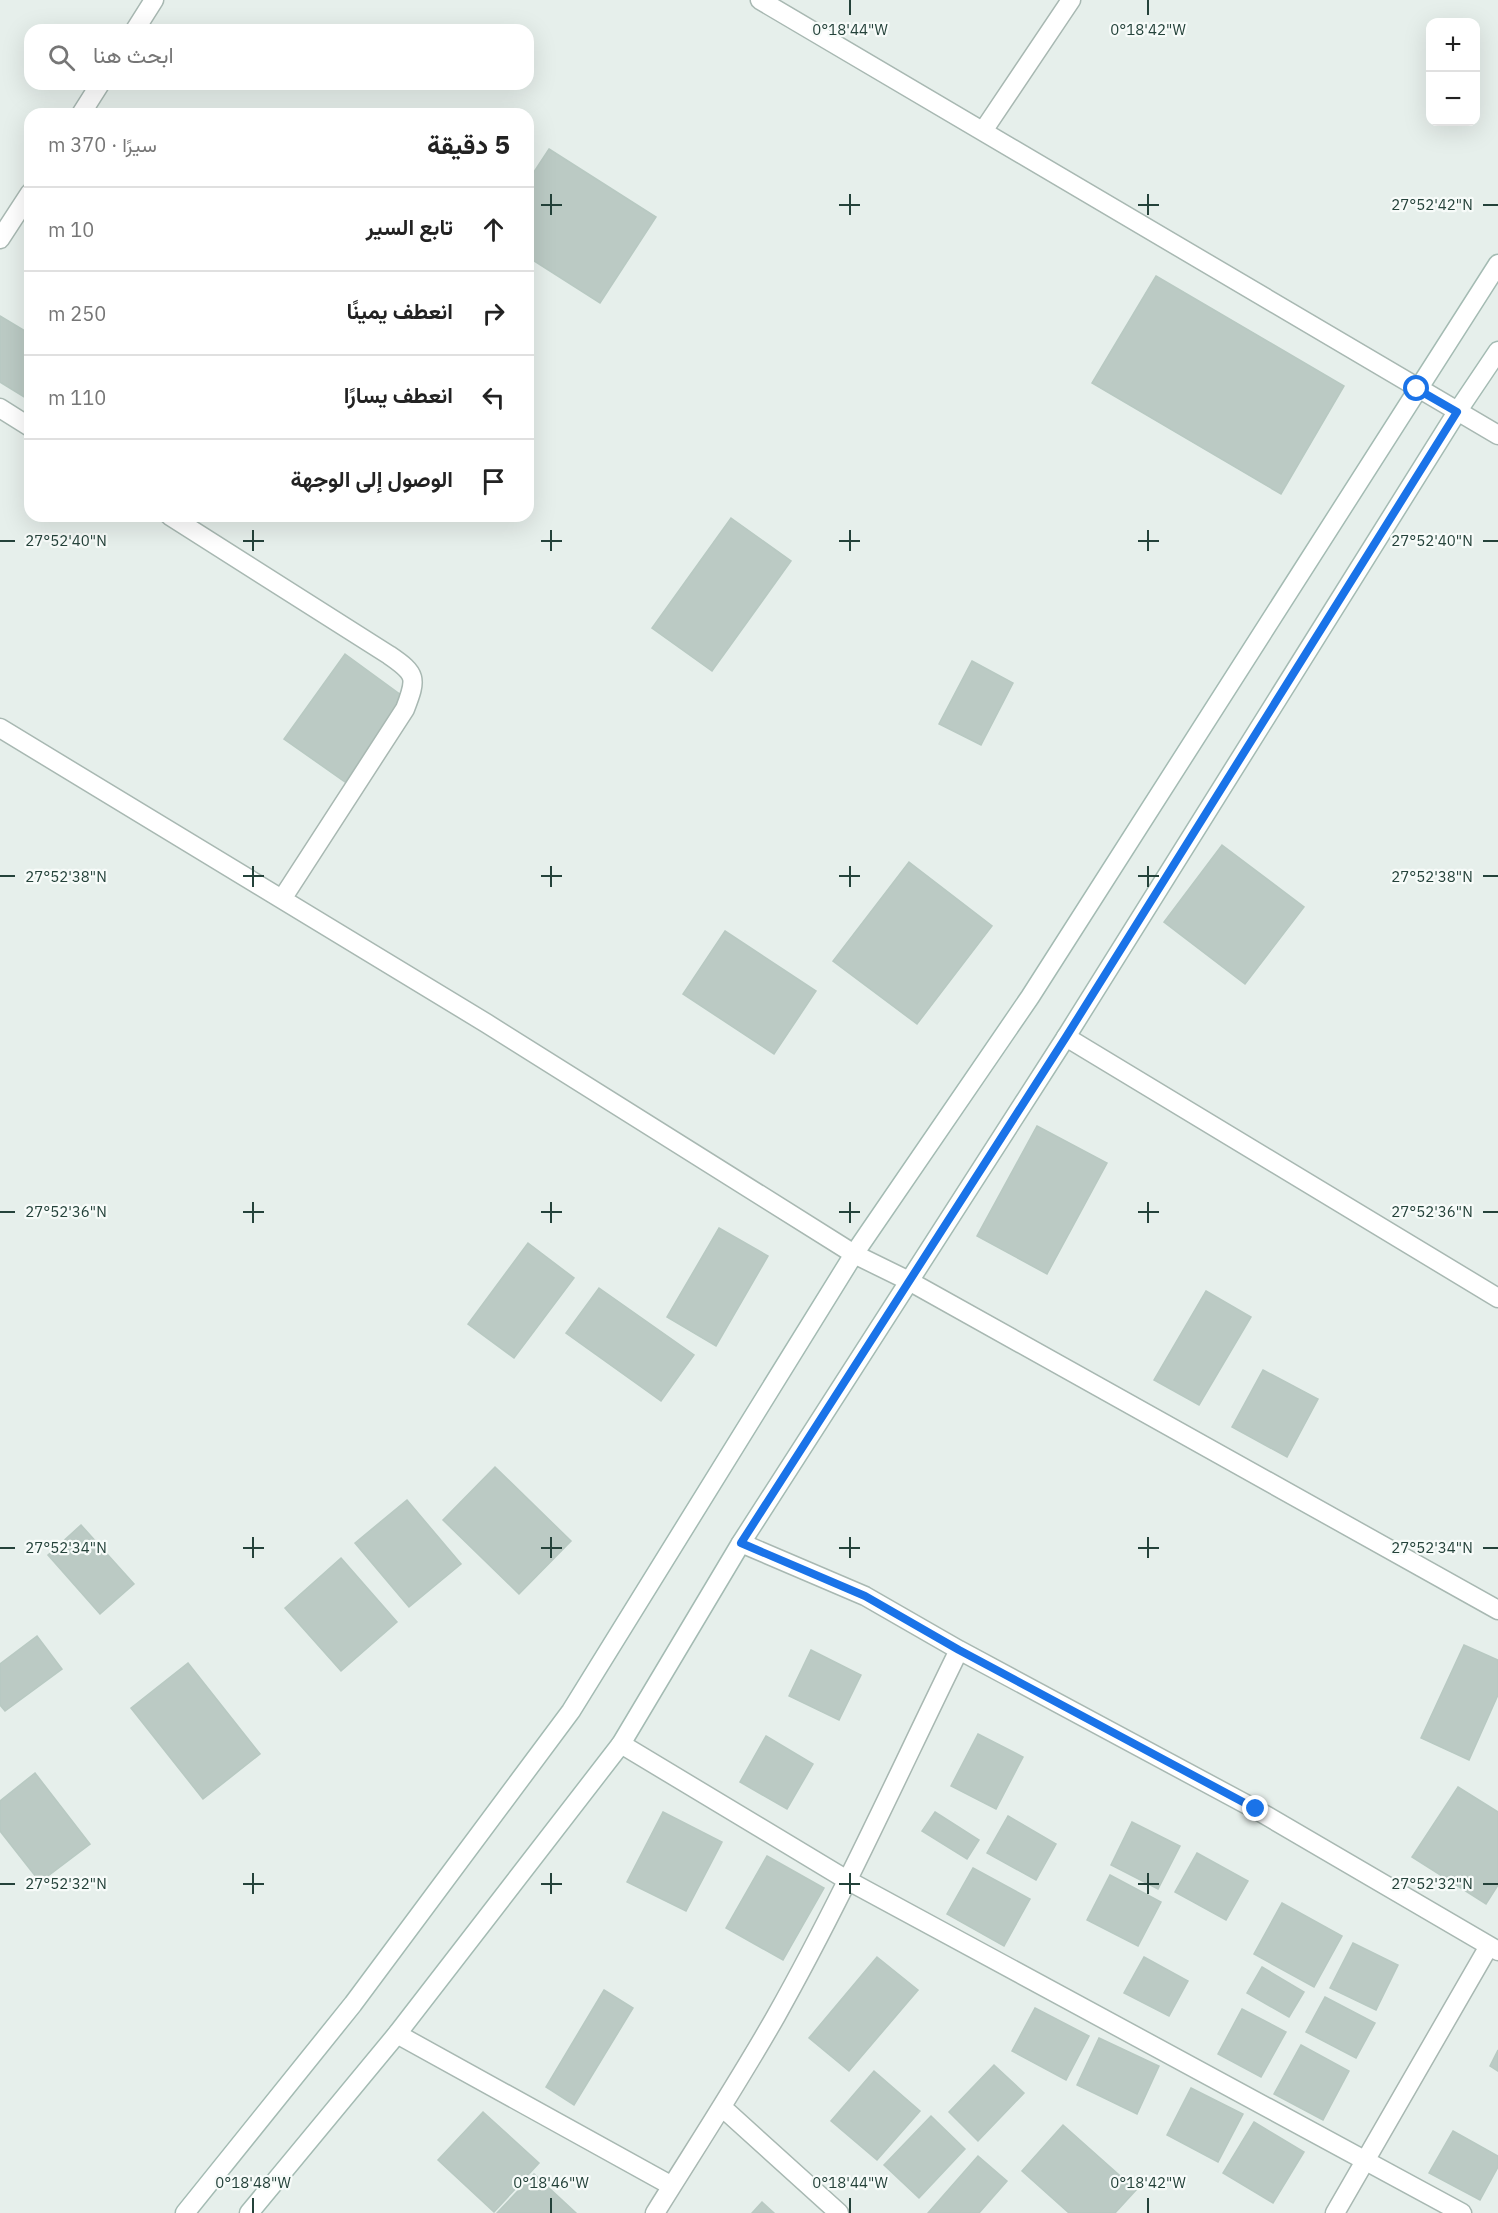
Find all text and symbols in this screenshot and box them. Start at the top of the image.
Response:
map controls [1426,18,1480,126]
button: + [1426,18,1480,72]
text: 0°18'44"W [812,20,888,39]
text: 0°18'42"W [1110,20,1186,39]
search box [24,24,534,90]
text: ابحث هنا [93,40,174,69]
icon: search [45,41,78,74]
button: − [1426,72,1480,126]
text: 5 دقيقة [427,127,510,161]
text: سيرًا · 370 m [48,131,157,158]
text: 27°52'42"N [1391,195,1473,214]
text: تابع السير [366,212,453,241]
icon: ahead [477,213,510,246]
text: 10 m [48,216,94,243]
text: انعطف يمينًا [346,296,453,325]
icon: right [477,297,510,330]
text: 250 m [48,300,106,327]
route start [1403,375,1429,401]
text: انعطف يسارًا [344,380,453,409]
icon: left [477,381,510,414]
text: 110 m [48,384,106,411]
text: الوصول إلى الوجهة [291,464,453,493]
icon: arrive [477,465,510,498]
text: 27°52'40"N [25,531,107,550]
text: 27°52'40"N [1391,531,1473,550]
text: 27°52'38"N [25,867,107,886]
text: 27°52'38"N [1391,867,1473,886]
text: 27°52'36"N [25,1202,107,1221]
text: 27°52'36"N [1391,1202,1473,1221]
text: 27°52'34"N [25,1538,107,1557]
text: 27°52'34"N [1391,1538,1473,1557]
route end [1242,1795,1268,1821]
text: 27°52'32"N [25,1874,107,1893]
text: 27°52'32"N [1391,1874,1473,1893]
text: 0°18'48"W [215,2173,291,2192]
text: 0°18'46"W [513,2173,589,2192]
text: 0°18'44"W [812,2173,888,2192]
text: 0°18'42"W [1110,2173,1186,2192]

